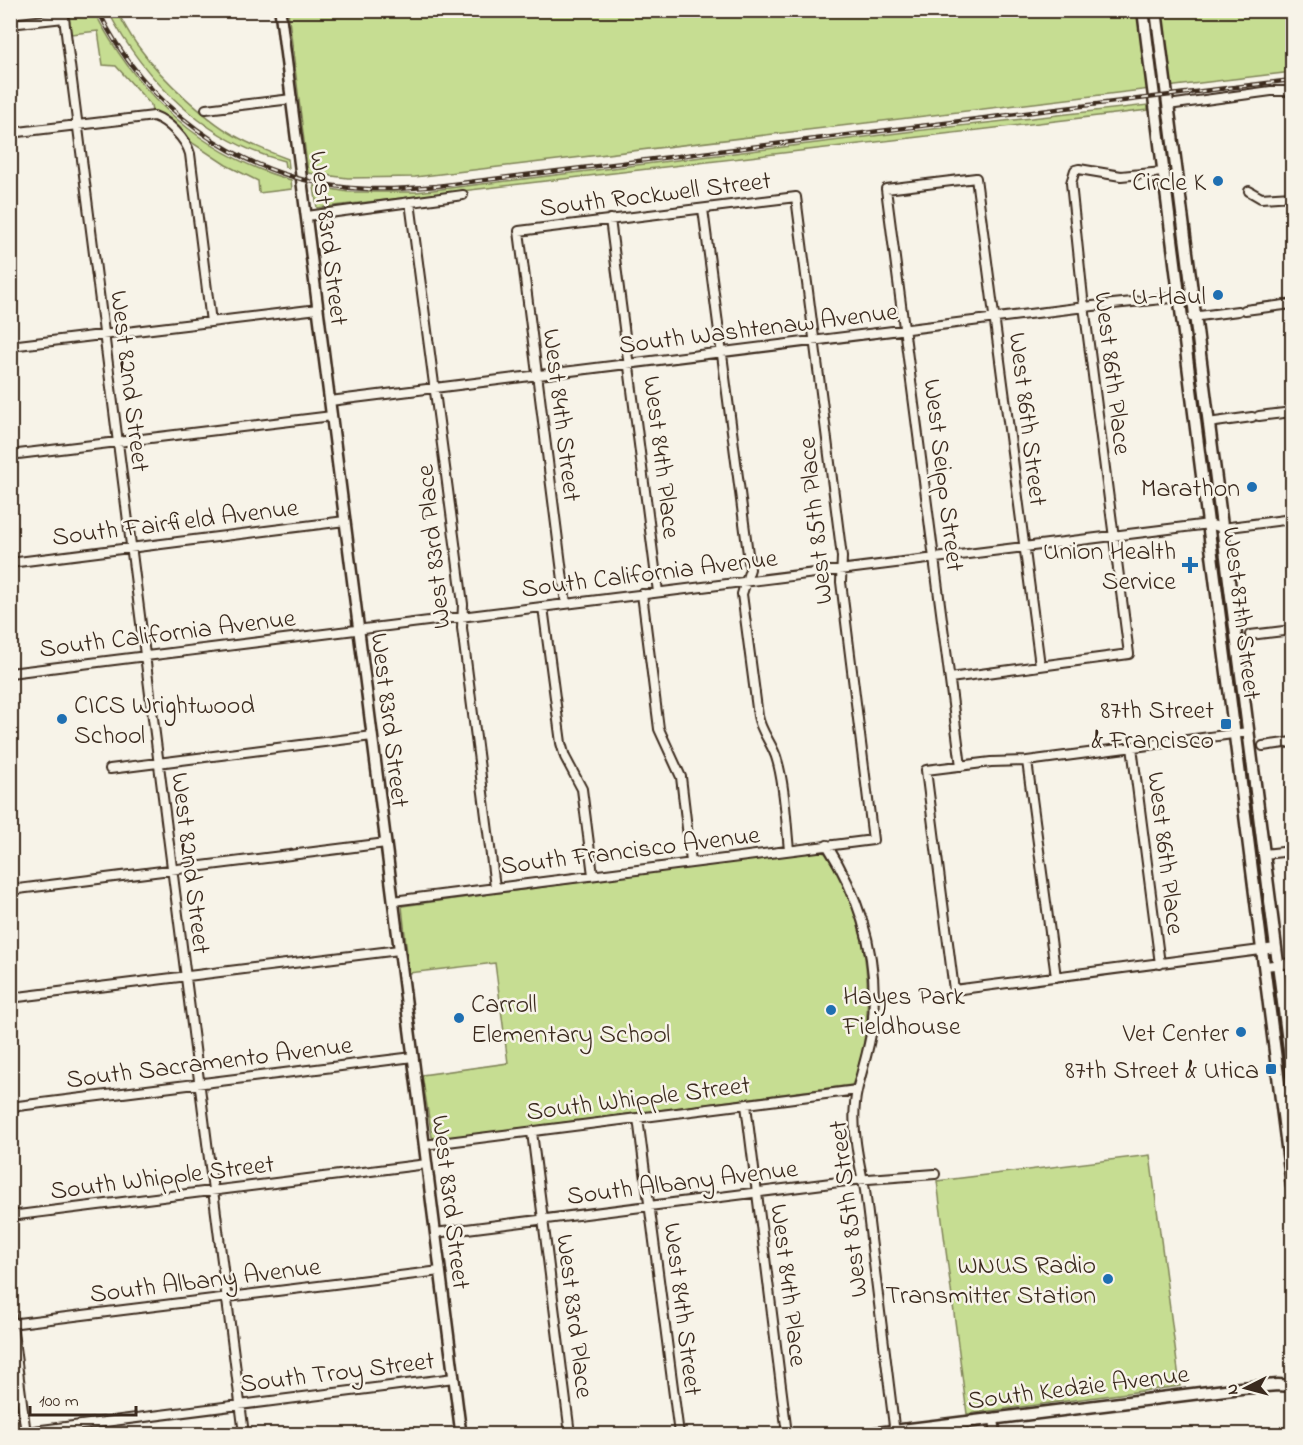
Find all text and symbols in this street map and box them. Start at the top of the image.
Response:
street label: West 83rd Street [297,149,357,328]
street label: South Rockwell Street [537,163,774,229]
place label: Circle K [1132,165,1206,203]
marker: Circle K [1211,174,1225,188]
place label: U-Haul [1132,279,1206,317]
marker: U-Haul [1211,288,1225,302]
street label: West 82nd Street [98,289,158,474]
street label: West 86th Place [1082,290,1140,457]
street label: South Washtenaw Avenue [617,294,900,366]
street label: West 84th Street [531,327,590,504]
street label: West 86th Street [997,330,1056,509]
street label: West 84th Place [631,374,689,541]
street label: West Seipp Street [911,377,973,574]
street label: West 85th Place [789,435,845,606]
street label: West 83rd Place [407,462,463,631]
place label: Marathon [1141,471,1240,509]
marker: Marathon [1245,480,1259,494]
street label: South Fairfield Avenue [50,490,301,558]
street label: West 87th Street [1211,525,1270,702]
place label: Union Health Service [1043,534,1176,602]
street label: South California Avenue [519,540,780,610]
marker: Union Health Service [1181,556,1199,574]
street label: South California Avenue [37,600,298,670]
street label: West 83rd Street [358,631,418,810]
place label: CICS Wrightwood School [74,688,255,756]
place label: 87th Street & Francisco [1091,693,1214,761]
marker: CICS Wrightwood School [55,712,69,726]
marker: 87th Street & Francisco [1219,717,1233,731]
street label: West 86th Place [1135,770,1193,937]
street label: West 82nd Street [159,771,219,956]
street label: South Francisco Avenue [498,817,763,887]
place label: Hayes Park Fieldhouse [842,979,966,1047]
place label: Carroll Elementary School [471,987,670,1055]
marker: Hayes Park Fieldhouse [824,1003,838,1017]
marker: Carroll Elementary School [452,1011,466,1025]
place label: Vet Center [1122,1016,1230,1054]
marker: Vet Center [1234,1025,1248,1039]
street label: South Sacramento Avenue [64,1028,355,1100]
place label: 87th Street & Utica [1065,1053,1259,1091]
marker: 87th Street & Utica [1264,1062,1278,1076]
street label: South Whipple Street [524,1067,753,1133]
street label: West 83rd Street [419,1113,479,1292]
street label: West 85th Street [820,1118,880,1299]
street label: South Whipple Street [48,1146,277,1212]
street label: South Albany Avenue [565,1151,800,1217]
street label: West 84th Place [758,1202,816,1369]
street label: West 84th Street [652,1221,711,1398]
street label: West 83rd Place [544,1232,602,1401]
place label: WNUS Radio Transmitter Station [885,1248,1096,1316]
street label: South Albany Avenue [88,1249,323,1315]
marker: WNUS Radio Transmitter Station [1101,1272,1115,1286]
street label: South Troy Street [238,1343,437,1405]
street label: South Kedzie Avenue [965,1356,1192,1421]
north arrow [1216,1358,1276,1418]
scale bar [30,1379,136,1417]
text: N [1221,1383,1246,1396]
text: 100 m [39,1389,79,1415]

